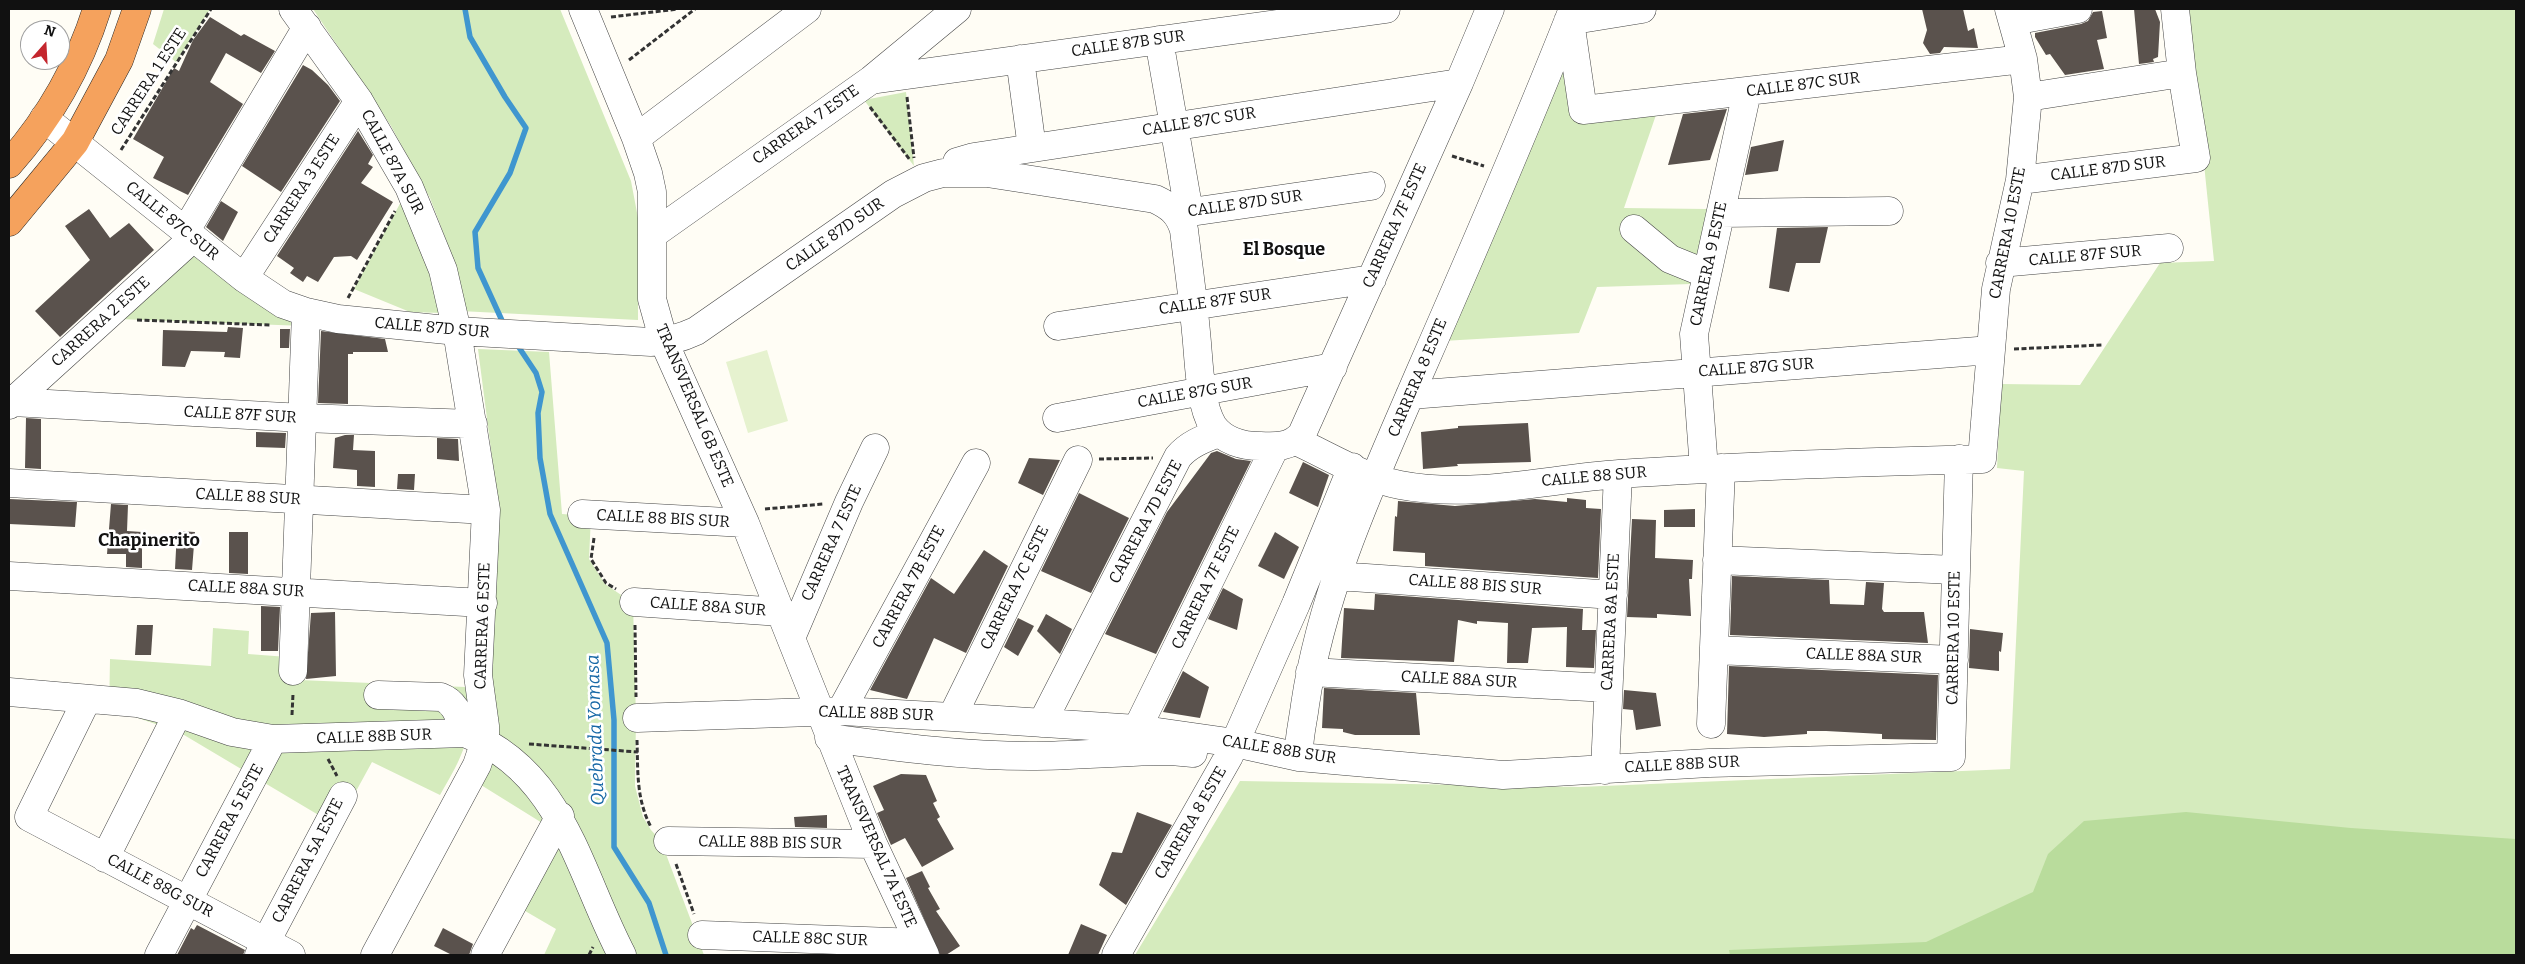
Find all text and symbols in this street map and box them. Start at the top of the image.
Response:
north arrow [20,20,70,70]
text: N [42,21,58,41]
street label: CARRERA 1 ESTE [107,25,191,139]
street label: CALLE 87B SUR [1070,27,1186,61]
street label: CALLE 87C SUR [1745,68,1861,102]
street label: CARRERA 7 ESTE [749,81,863,169]
street label: CALLE 87C SUR [1141,104,1257,140]
street label: CALLE 87A SUR [356,106,428,218]
street label: CARRERA 3 ESTE [259,131,345,247]
street label: CALLE 87D SUR [2049,152,2167,186]
street label: CARRERA 7F ESTE [1359,161,1431,291]
street label: CARRERA 10 ESTE [1986,165,2030,301]
street label: CALLE 87C SUR [121,177,223,265]
street label: CALLE 87D SUR [1186,186,1304,222]
street label: CALLE 87D SUR [782,194,888,276]
street label: CARRERA 9 ESTE [1686,200,1732,328]
district label: El Bosque [1243,239,1325,261]
street label: CALLE 87F SUR [2028,241,2142,271]
street label: CARRERA 2 ESTE [48,273,154,371]
street label: CALLE 87F SUR [1158,285,1272,319]
street label: CALLE 87D SUR [374,313,490,343]
street label: CARRERA 8 ESTE [1384,316,1452,440]
street label: TRANSVERSAL 6B ESTE [651,322,737,490]
street label: CALLE 87G SUR [1697,354,1815,382]
street label: CALLE 87G SUR [1136,373,1254,413]
street label: CALLE 87F SUR [183,402,297,428]
street label: CARRERA 7D ESTE [1105,457,1187,587]
street label: CALLE 88 SUR [1540,463,1648,491]
street label: CARRERA 7 ESTE [798,482,866,604]
street label: CALLE 88 SUR [195,485,301,509]
street label: CALLE 88 BIS SUR [596,506,730,532]
street label: CARRERA 7B ESTE [869,522,949,652]
street label: CARRERA 7C ESTE [977,523,1053,653]
street label: CARRERA 7F ESTE [1168,523,1244,653]
district label: Chapinerito [98,530,200,552]
street label: CARRERA 8A ESTE [1598,553,1624,691]
street label: CARRERA 6 ESTE [471,562,495,690]
street label: CALLE 88 BIS SUR [1408,571,1542,599]
street label: CARRERA 10 ESTE [1943,571,1965,705]
street label: CALLE 88A SUR [187,576,305,602]
street label: CALLE 88A SUR [649,593,767,621]
street label: CALLE 88A SUR [1805,644,1923,668]
water label: Quebrada Yomasa [583,654,609,806]
street label: CALLE 88A SUR [1400,667,1518,693]
street label: CALLE 88B SUR [818,702,934,726]
street label: CALLE 88B SUR [316,725,432,749]
street label: CALLE 88B SUR [1220,731,1338,769]
street label: CALLE 88B SUR [1624,752,1740,778]
street label: CARRERA 5 ESTE [192,761,268,881]
street label: TRANSVERSAL 7A ESTE [832,763,920,931]
street label: CARRERA 8 ESTE [1151,763,1231,883]
street label: CARRERA 5A ESTE [268,795,348,927]
street label: CALLE 88B BIS SUR [698,832,842,854]
street label: CALLE 88G SUR [104,850,216,922]
street label: CALLE 88C SUR [752,927,868,951]

